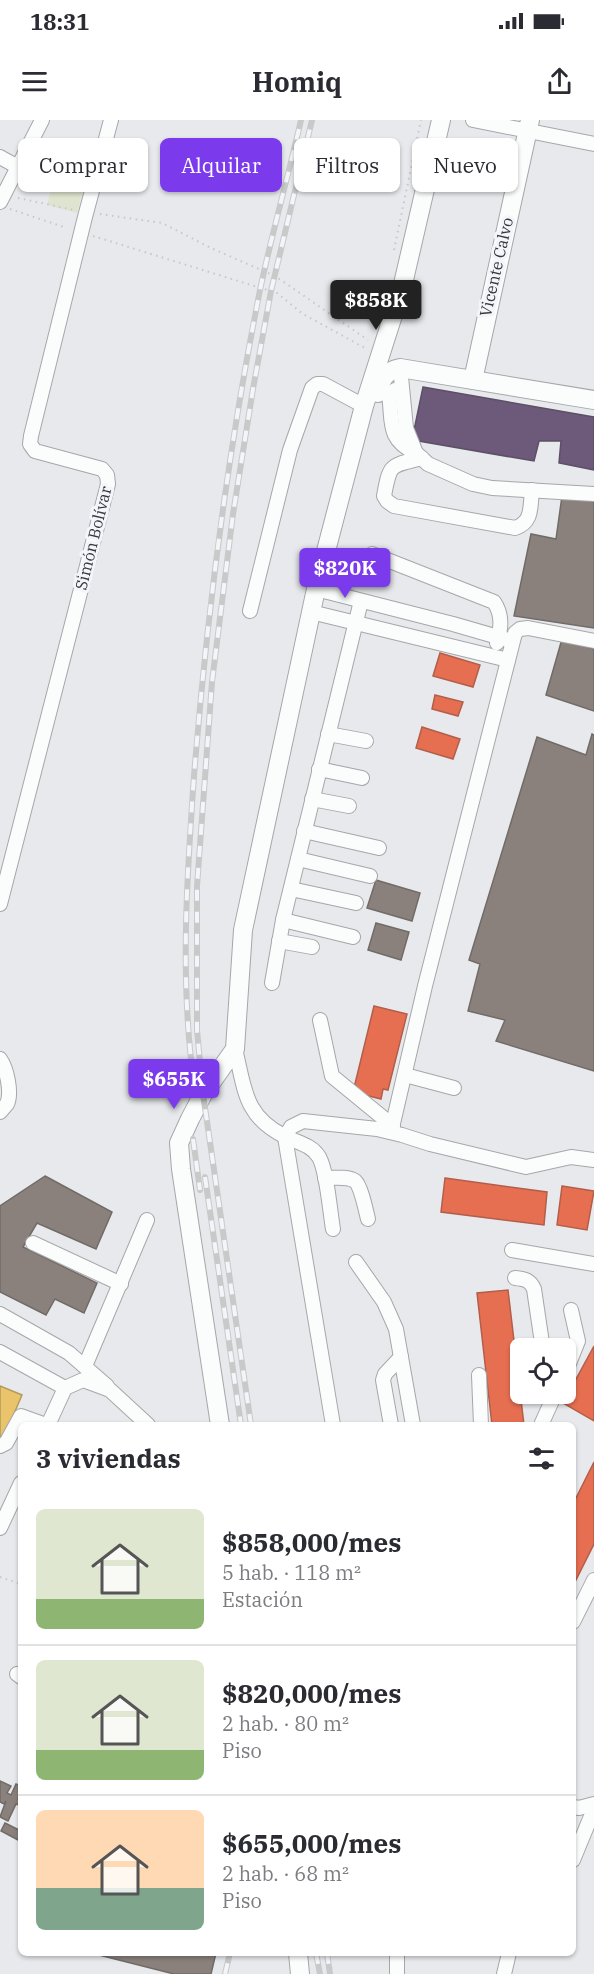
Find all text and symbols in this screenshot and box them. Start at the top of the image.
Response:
text: 18:31 [30,7,89,36]
text: Homiq [252,64,342,99]
icon: menu [18,65,51,98]
icon: share [543,65,576,98]
chip: Comprar [18,138,148,192]
chip: Alquilar [160,138,282,192]
chip: Filtros [294,138,400,192]
chip: Nuevo [412,138,518,192]
street label: Vicente Calvo [475,215,517,319]
pin: $858K [334,280,418,331]
text: $858K [344,286,408,313]
street label: Simón Bolívar [70,484,116,592]
pin: $820K [303,548,387,599]
text: $820K [313,554,377,581]
pin: $655K [132,1059,216,1110]
text: $655K [142,1065,206,1092]
map controls [510,1338,576,1404]
button: locate [510,1338,576,1404]
text: 3 viviendas [36,1441,181,1475]
icon: filters [525,1442,558,1475]
text: $858,000/mes [222,1525,401,1559]
icon: home [84,1533,156,1605]
text: 5 hab. · 118 m² [222,1559,361,1586]
text: Estación [222,1586,303,1613]
text: $820,000/mes [222,1676,401,1710]
icon: home [84,1684,156,1756]
text: 2 hab. · 80 m² [222,1710,349,1737]
text: Piso [222,1737,262,1764]
text: $655,000/mes [222,1826,401,1860]
icon: home [84,1834,156,1906]
text: 2 hab. · 68 m² [222,1860,349,1887]
text: Piso [222,1887,262,1914]

